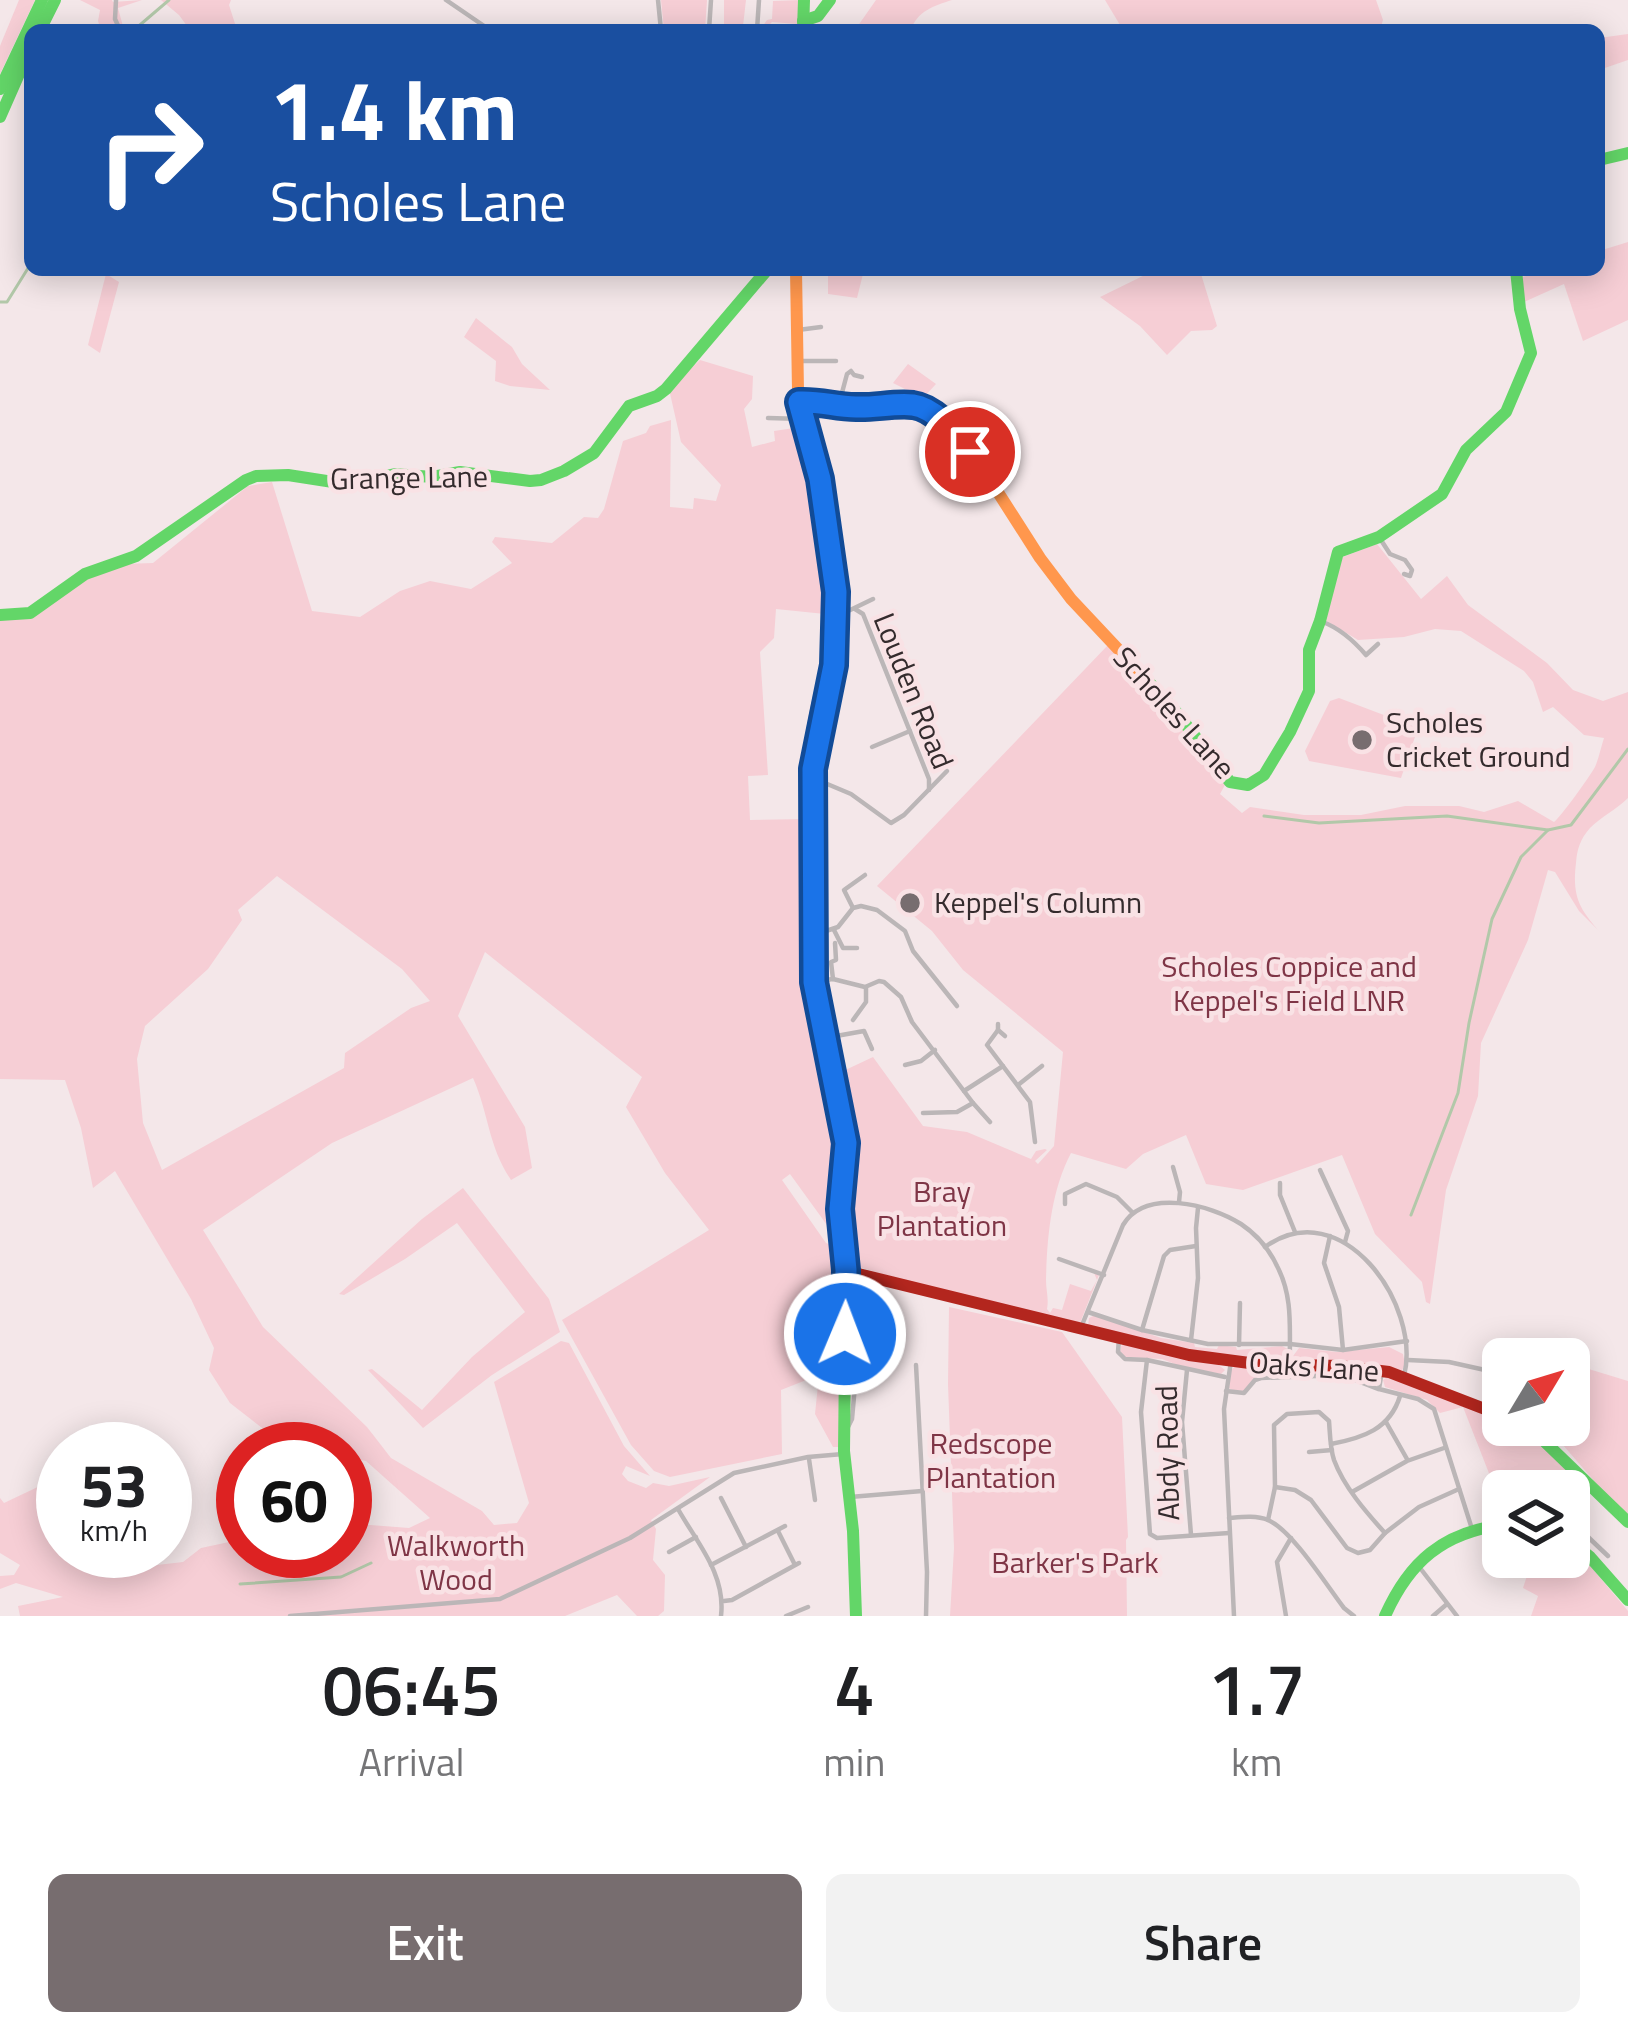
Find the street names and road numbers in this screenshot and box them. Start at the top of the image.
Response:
street label: Grange Lane [330,453,488,501]
street label: Louden Road [862,606,966,776]
street label: Scholes Lane [1103,636,1247,789]
street label: Oaks Lane [1247,1339,1381,1393]
street label: Abdy Road [1143,1385,1191,1521]

